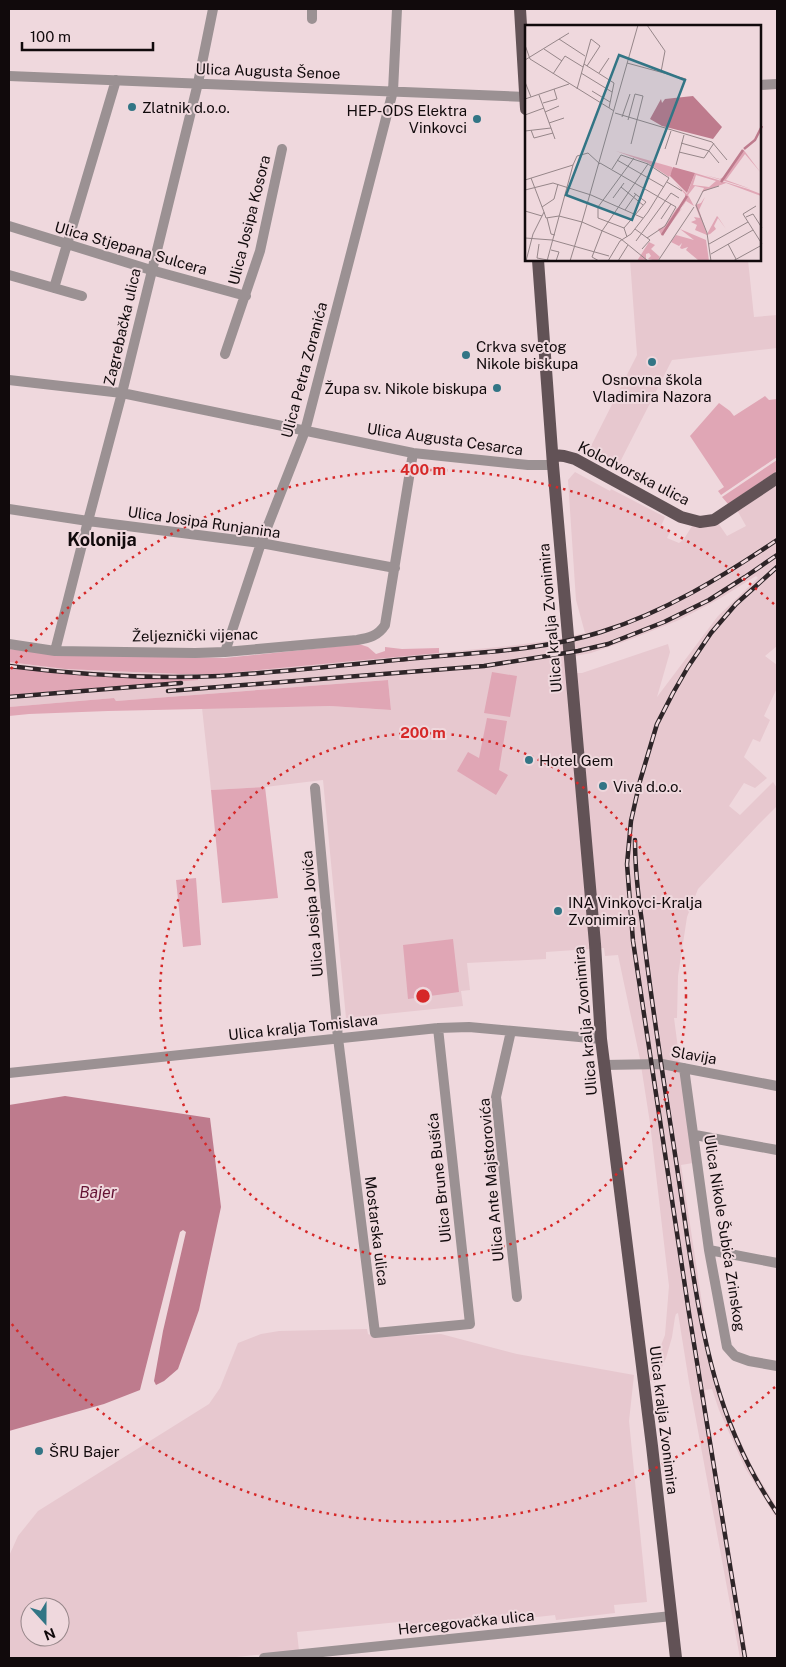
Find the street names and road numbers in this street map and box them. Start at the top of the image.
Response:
street label: Ulica Augusta Šenoe [195,60,341,82]
street label: Ulica Josipa Kosora [225,153,273,287]
street label: Ulica Stjepana Sulcera [53,218,209,278]
street label: Zagrebačka ulica [100,266,144,388]
street label: Ulica Petra Zoranića [278,300,330,440]
street label: Ulica Augusta Cesarca [366,420,524,458]
street label: Kolodvorska ulica [575,438,693,508]
street label: Ulica Josipa Runjanina [126,503,282,541]
street label: Ulica kralja Zvonimira [535,543,565,693]
street label: Željeznički vijenac [131,625,259,645]
street label: Ulica Josipa Jovića [298,850,326,978]
street label: Ulica kralja Zvonimira [570,946,600,1096]
street label: Ulica kralja Tomislava [227,1011,379,1043]
street label: Slavija [670,1043,718,1067]
street label: Ulica Ante Majstorovića [475,1098,507,1262]
street label: Ulica Brune Bušića [424,1112,454,1244]
street label: Ulica Nikole Šubića Zrinskog [701,1133,749,1333]
street label: Mostarska ulica [362,1175,392,1287]
street label: Ulica kralja Zvonimira [646,1345,682,1495]
street label: Hercegovačka ulica [397,1606,535,1638]

